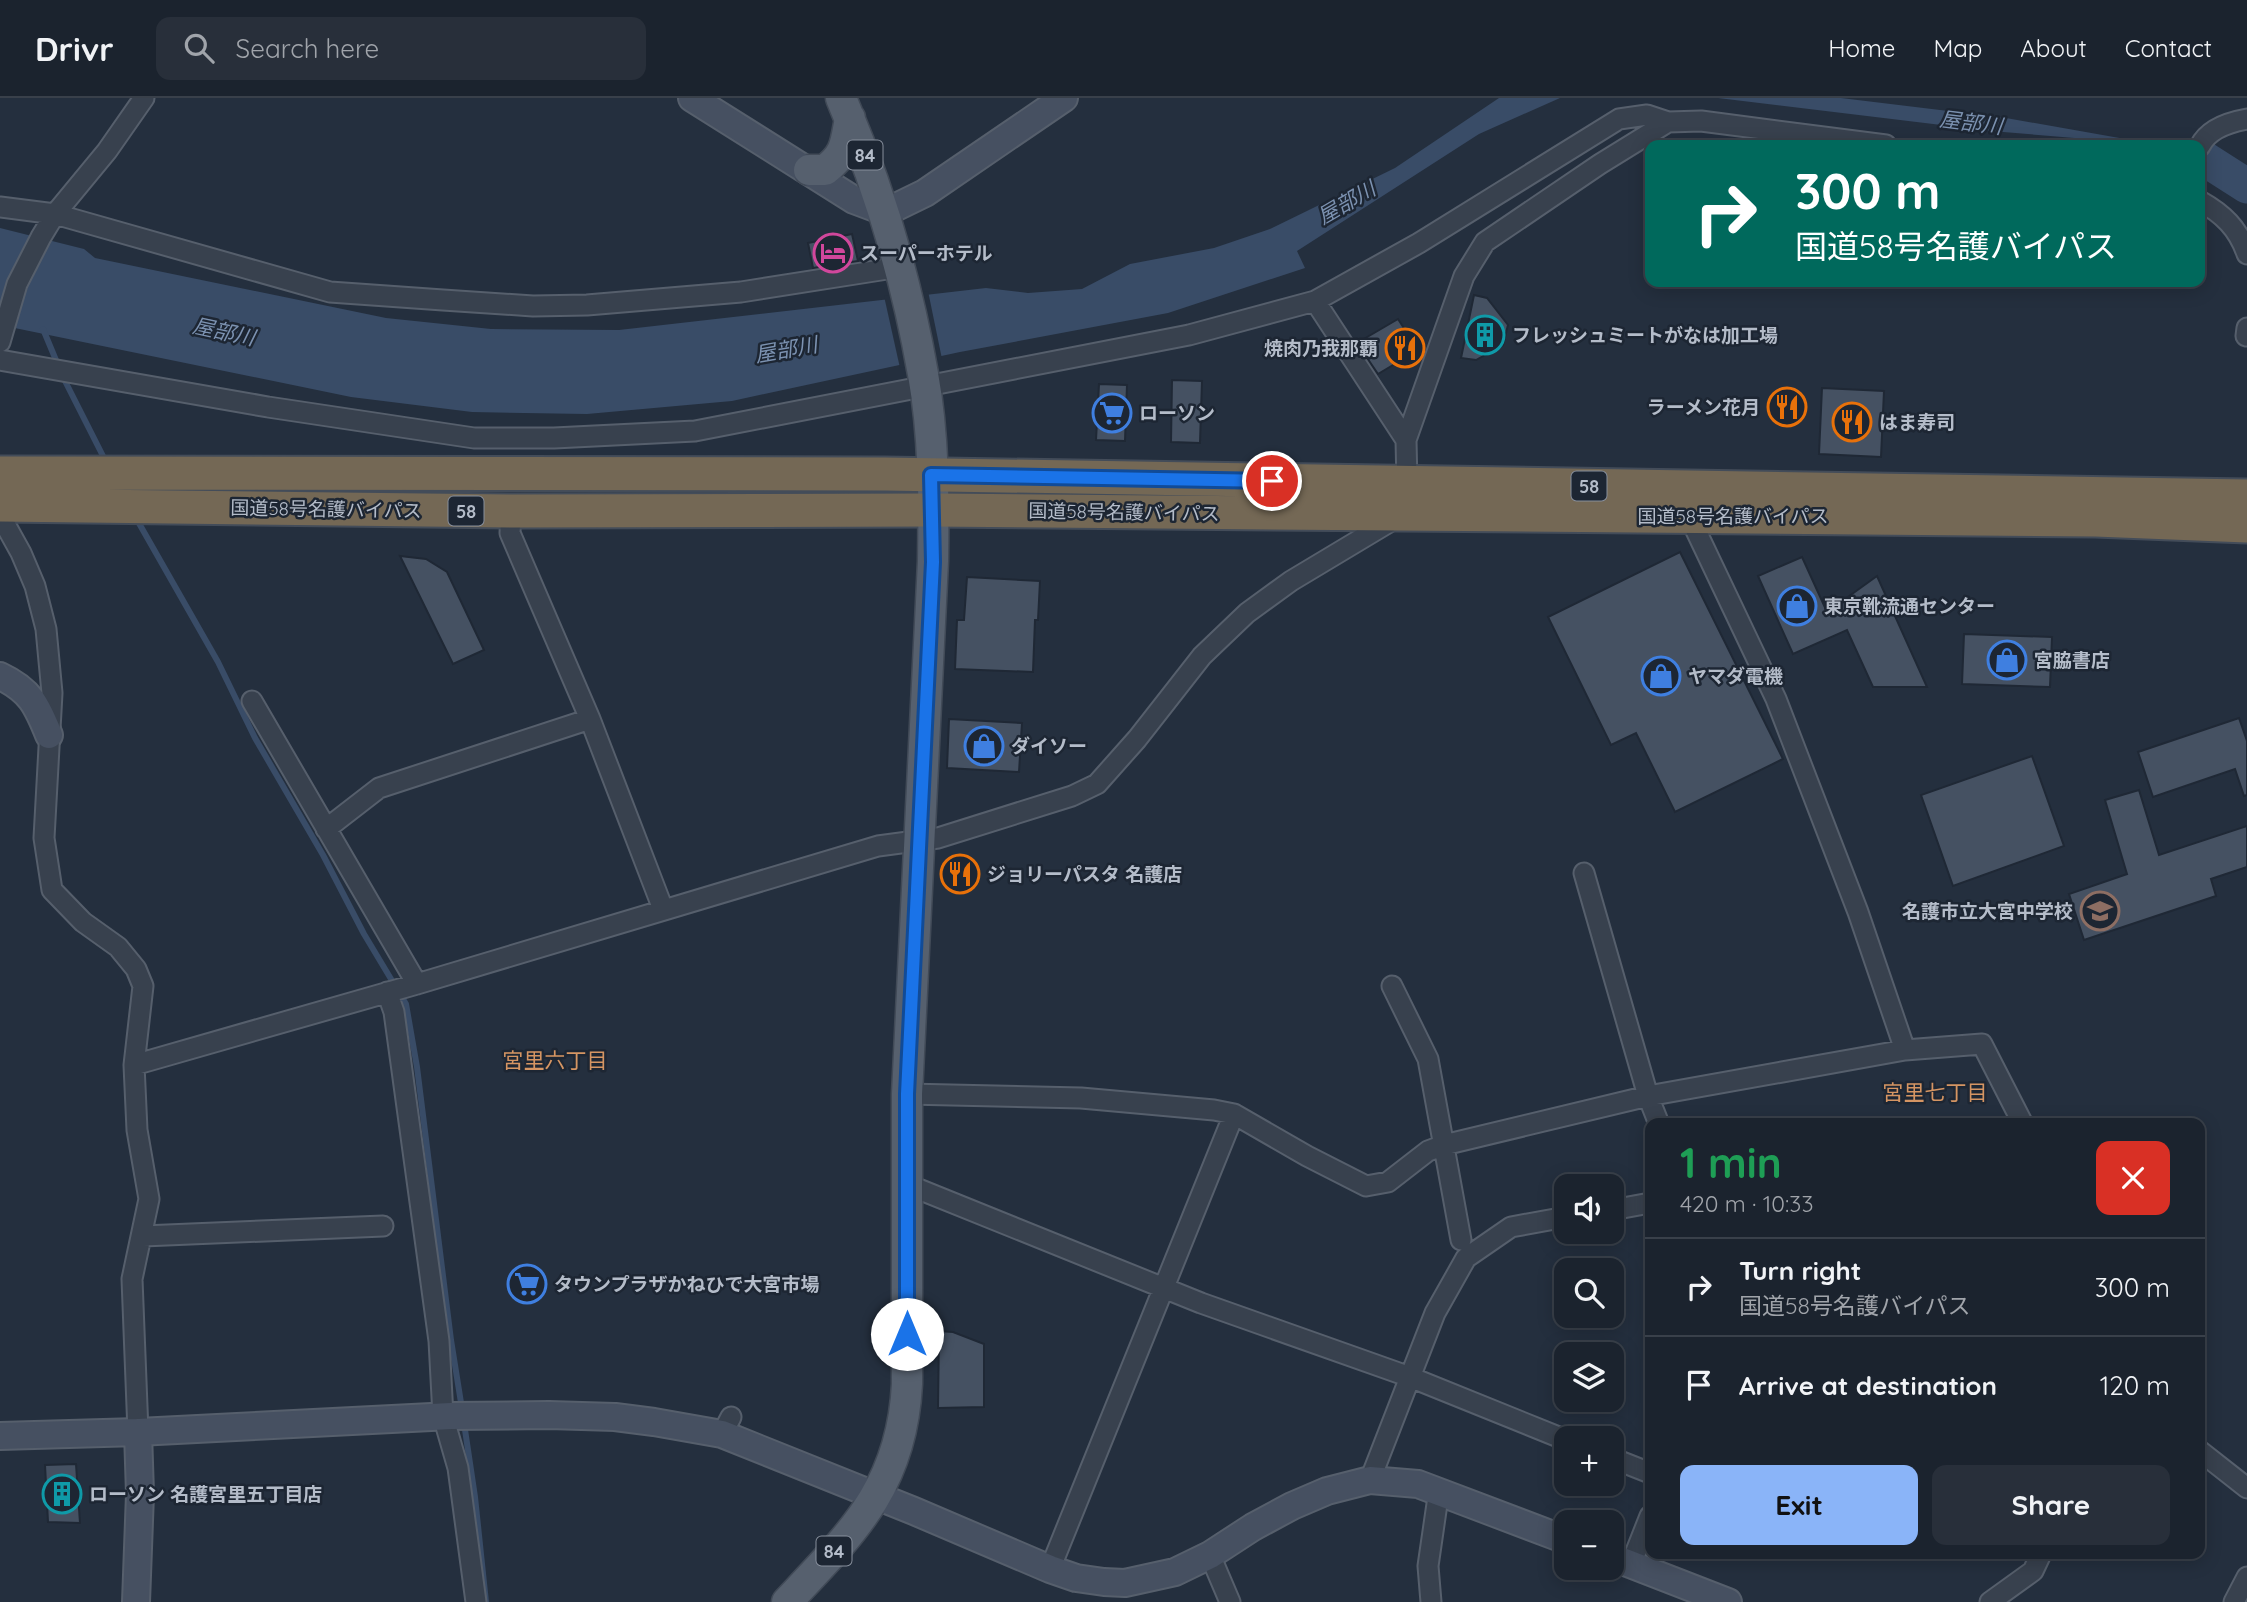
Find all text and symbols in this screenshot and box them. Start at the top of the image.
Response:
search box [156,17,646,80]
text: Drivr [35,28,114,69]
icon: search [180,29,218,67]
text: Search here [236,32,379,65]
text: Home [1828,33,1895,63]
text: Map [1933,33,1982,63]
text: About [2020,33,2087,63]
text: Contact [2125,33,2212,63]
water label: 屋部川 [1938,105,2006,139]
road number: 84 [848,140,882,170]
text: 300 m [1795,160,1940,221]
icon: right [1680,168,1771,259]
water label: 屋部川 [1312,174,1382,229]
text: 国道58号名護バイパス [1795,226,2117,266]
hotel icon: スーパーホテル [812,232,854,274]
place label: スーパーホテル [860,241,993,265]
water label: 屋部川 [190,312,259,351]
building icon: フレッシュミートがなは加工場 [1464,314,1506,356]
place label: フレッシュミートがなは加工場 [1512,323,1778,347]
restaurant icon: 焼肉乃我那覇 [1384,327,1426,369]
water label: 屋部川 [753,330,821,367]
place label: 焼肉乃我那覇 [1264,336,1378,360]
restaurant icon: ラーメン花月 [1766,386,1808,428]
supermarket icon: ローソン [1091,392,1133,434]
place label: ラーメン花月 [1647,395,1760,419]
place label: ローソン [1139,401,1215,425]
restaurant icon: はま寿司 [1831,401,1873,443]
place label: はま寿司 [1879,410,1955,434]
pin [1242,451,1302,511]
icon: arrive [1253,462,1291,500]
road number: 58 [1572,472,1606,500]
street label: 国道58号名護バイパス [230,495,422,523]
road number: 58 [448,496,484,526]
street label: 国道58号名護バイパス [1028,498,1220,526]
street label: 国道58号名護バイパス [1637,504,1829,528]
shop icon: 東京靴流通センター [1776,585,1818,627]
place label: 東京靴流通センター [1824,594,1995,618]
shop icon: 宮脇書店 [1986,639,2028,681]
place label: 宮脇書店 [2034,648,2110,672]
shop icon: ヤマダ電機 [1640,655,1682,697]
place label: ヤマダ電機 [1688,664,1783,688]
shop icon: ダイソー [963,725,1005,767]
place label: ダイソー [1011,734,1087,758]
restaurant icon: ジョリーパスタ 名護店 [939,853,981,895]
place label: ジョリーパスタ 名護店 [987,862,1182,886]
school or university icon: 名護市立大宮中学校 [2079,890,2121,932]
place label: 名護市立大宮中学校 [1902,899,2073,923]
district label: 宮里六丁目 [503,1047,608,1073]
district label: 宮里七丁目 [1883,1079,1988,1105]
text: 1 min [1680,1136,1782,1189]
button: close [2096,1141,2170,1215]
map controls [1554,1174,1624,1580]
button: sound [1554,1174,1624,1244]
text: 420 m · 10:33 [1680,1189,1813,1218]
text: Turn right [1739,1254,1861,1287]
button: search [1554,1258,1624,1328]
supermarket icon: タウンプラザかねひで大宮市場 [506,1263,548,1305]
icon: right [1680,1268,1718,1306]
text: 300 m [2095,1271,2170,1304]
place label: タウンプラザかねひで大宮市場 [554,1272,819,1296]
text: 国道58号名護バイパス [1739,1291,1971,1320]
position arrow [870,1297,944,1371]
button: layers [1554,1342,1624,1412]
icon: arrive [1680,1366,1718,1404]
text: Arrive at destination [1739,1369,1997,1402]
text: 120 m [2100,1369,2170,1402]
button: + [1554,1426,1624,1496]
button: Exit [1680,1465,1918,1545]
button: Share [1932,1465,2170,1545]
building icon: ローソン 名護宮里五丁目店 [41,1473,83,1515]
place label: ローソン 名護宮里五丁目店 [89,1482,322,1506]
button: − [1554,1510,1624,1580]
road number: 84 [816,1536,852,1566]

